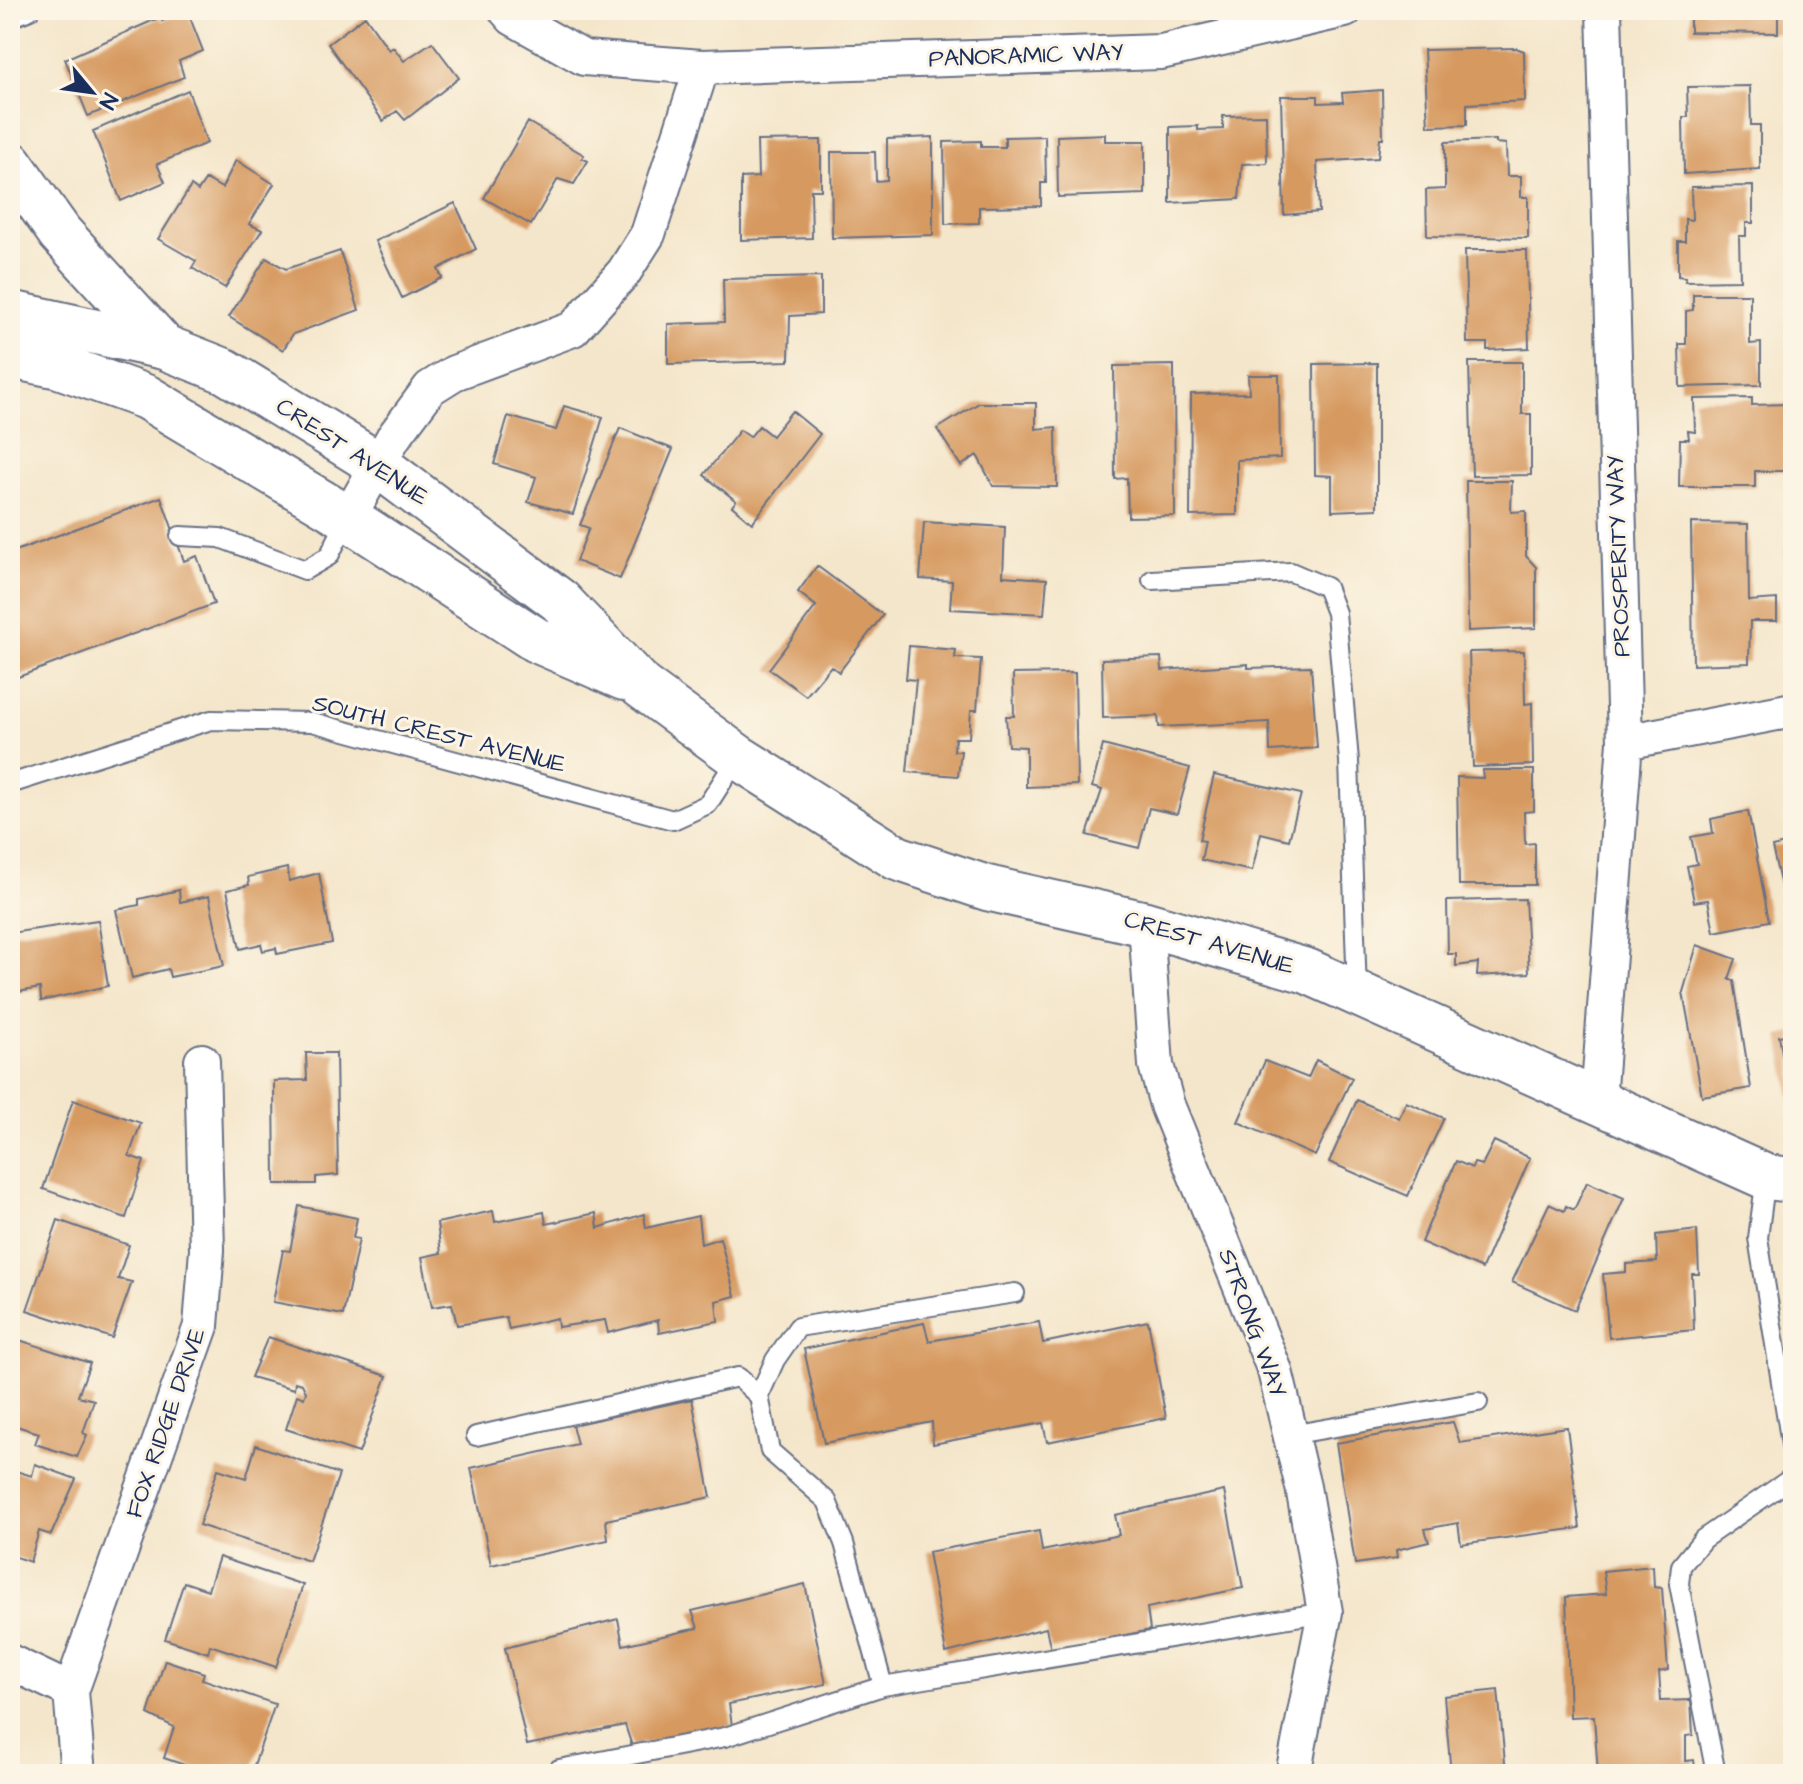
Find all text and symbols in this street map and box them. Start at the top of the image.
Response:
street label: PANORAMIC WAY [928,36,1124,76]
north arrow [52,52,132,132]
text: N [91,87,125,115]
street label: CREST AVENUE [269,390,435,514]
street label: PROSPERITY WAY [1598,454,1640,658]
street label: SOUTH CREST AVENUE [309,686,569,782]
street label: CREST AVENUE [1120,902,1298,984]
street label: STRONG WAY [1209,1244,1295,1402]
street label: FOX RIDGE DRIVE [118,1323,214,1523]

